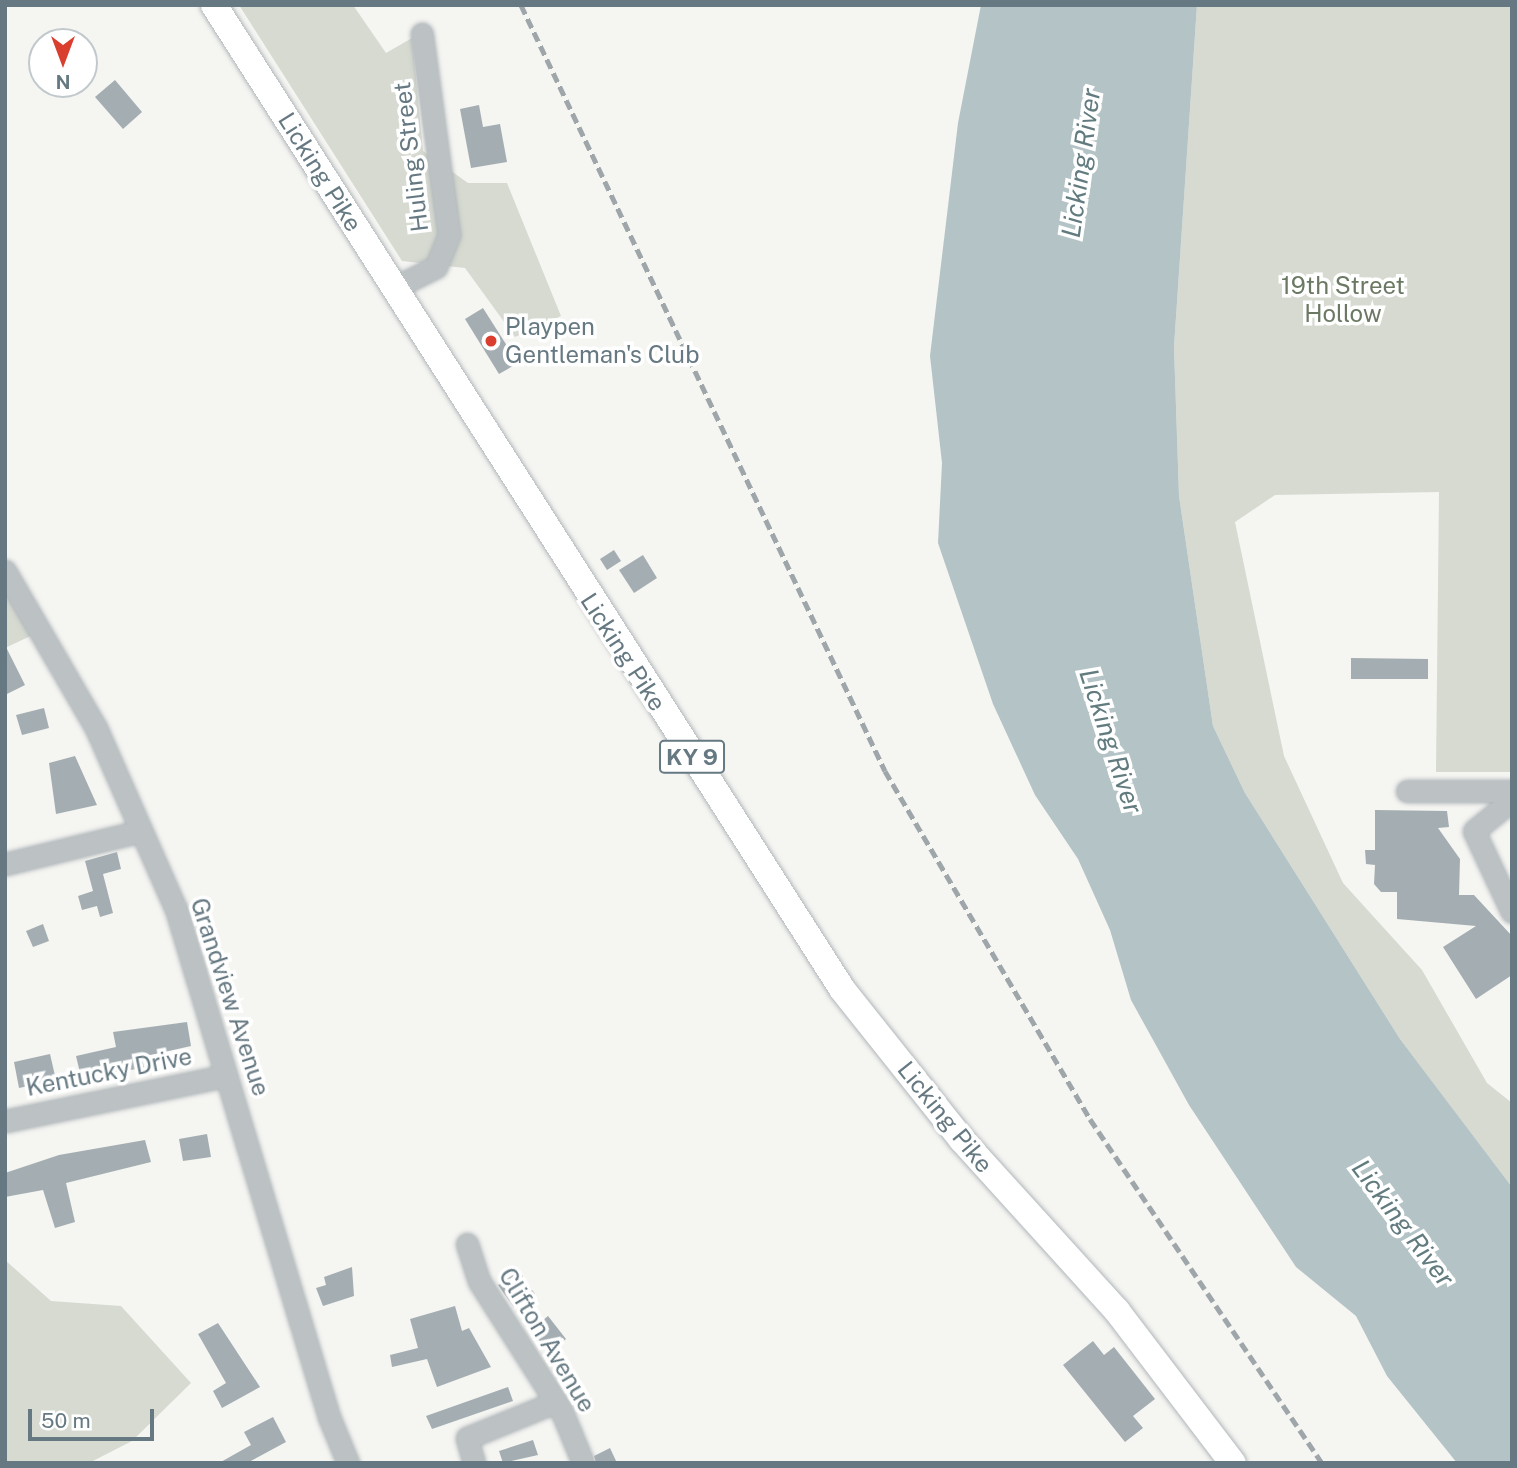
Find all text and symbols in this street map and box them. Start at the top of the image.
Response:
north arrow [28,28,98,98]
text: N [56,71,70,93]
street label: Huling Street [388,81,434,233]
water label: Licking River [1055,86,1107,240]
street label: Licking Pike [272,107,368,237]
park label: 19th Street Hollow [1281,272,1405,328]
place label: Playpen Gentleman's Club [505,313,700,369]
marker: Playpen Gentleman's Club [483,333,499,349]
street label: Licking Pike [574,588,672,716]
water label: Licking River [1073,665,1149,817]
road number: KY 9 [657,737,727,776]
street label: Grandview Avenue [184,894,276,1100]
street label: Kentucky Drive [24,1042,194,1102]
street label: Licking Pike [891,1056,999,1178]
water label: Licking River [1345,1153,1461,1293]
street label: Clifton Avenue [493,1263,601,1417]
scale bar [32,1394,158,1438]
text: 50 m [41,1408,91,1433]

